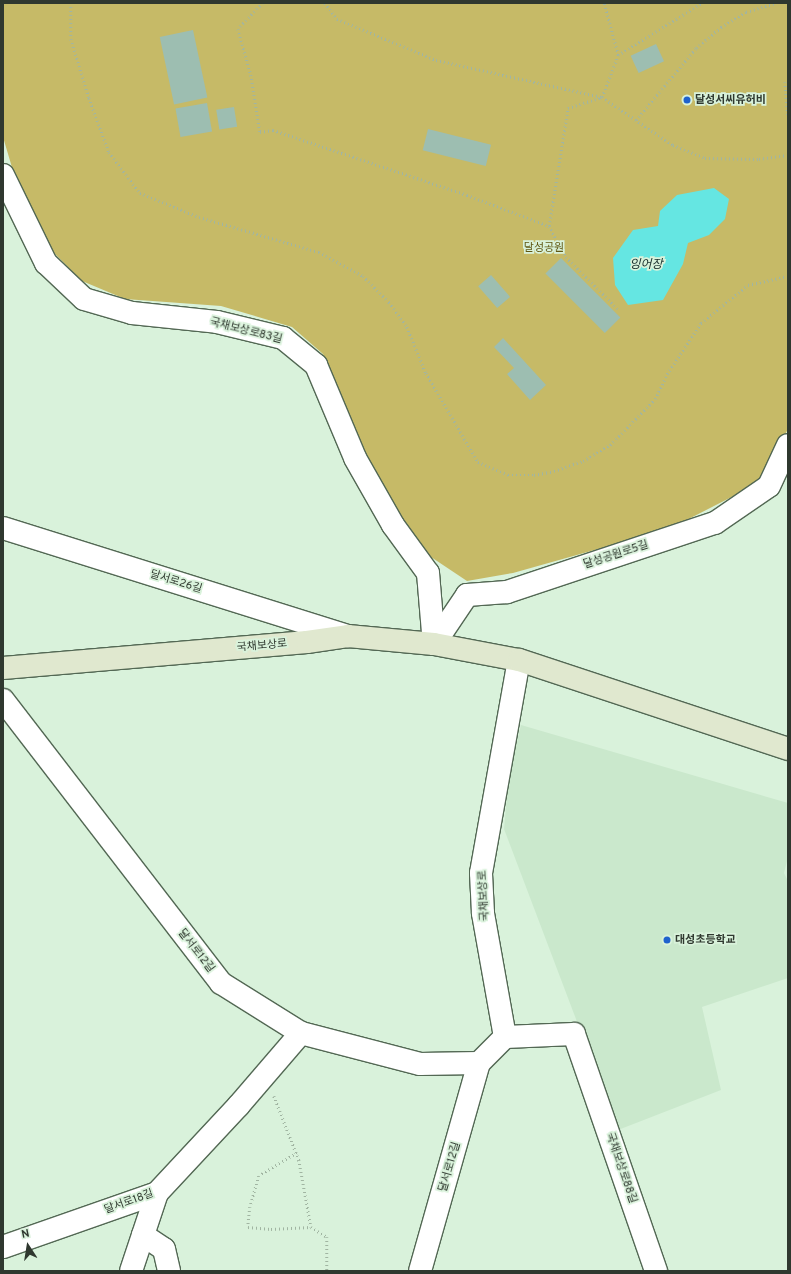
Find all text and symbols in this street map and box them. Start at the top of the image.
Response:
place label: 달성서씨유허비 [695,93,766,107]
marker: 달성서씨유허비 [682,95,692,105]
park label: 달성공원 [524,241,564,255]
water label: 잉어장 [629,259,663,273]
street label: 국채보상로83길 [208,316,284,346]
street label: 달성공원로5길 [582,538,650,572]
street label: 달서로26길 [148,568,204,596]
street label: 국채보상로 [236,637,288,655]
street label: 국채보상로 [476,870,492,922]
street label: 달서로12길 [175,927,217,975]
place label: 대성초등학교 [675,933,736,947]
marker: 대성초등학교 [662,935,672,945]
street label: 국채보상로88길 [603,1131,639,1205]
street label: 달서로12길 [437,1141,463,1193]
street label: 달서로18길 [103,1187,155,1217]
north arrow [8,1226,48,1266]
text: N [20,1227,31,1242]

